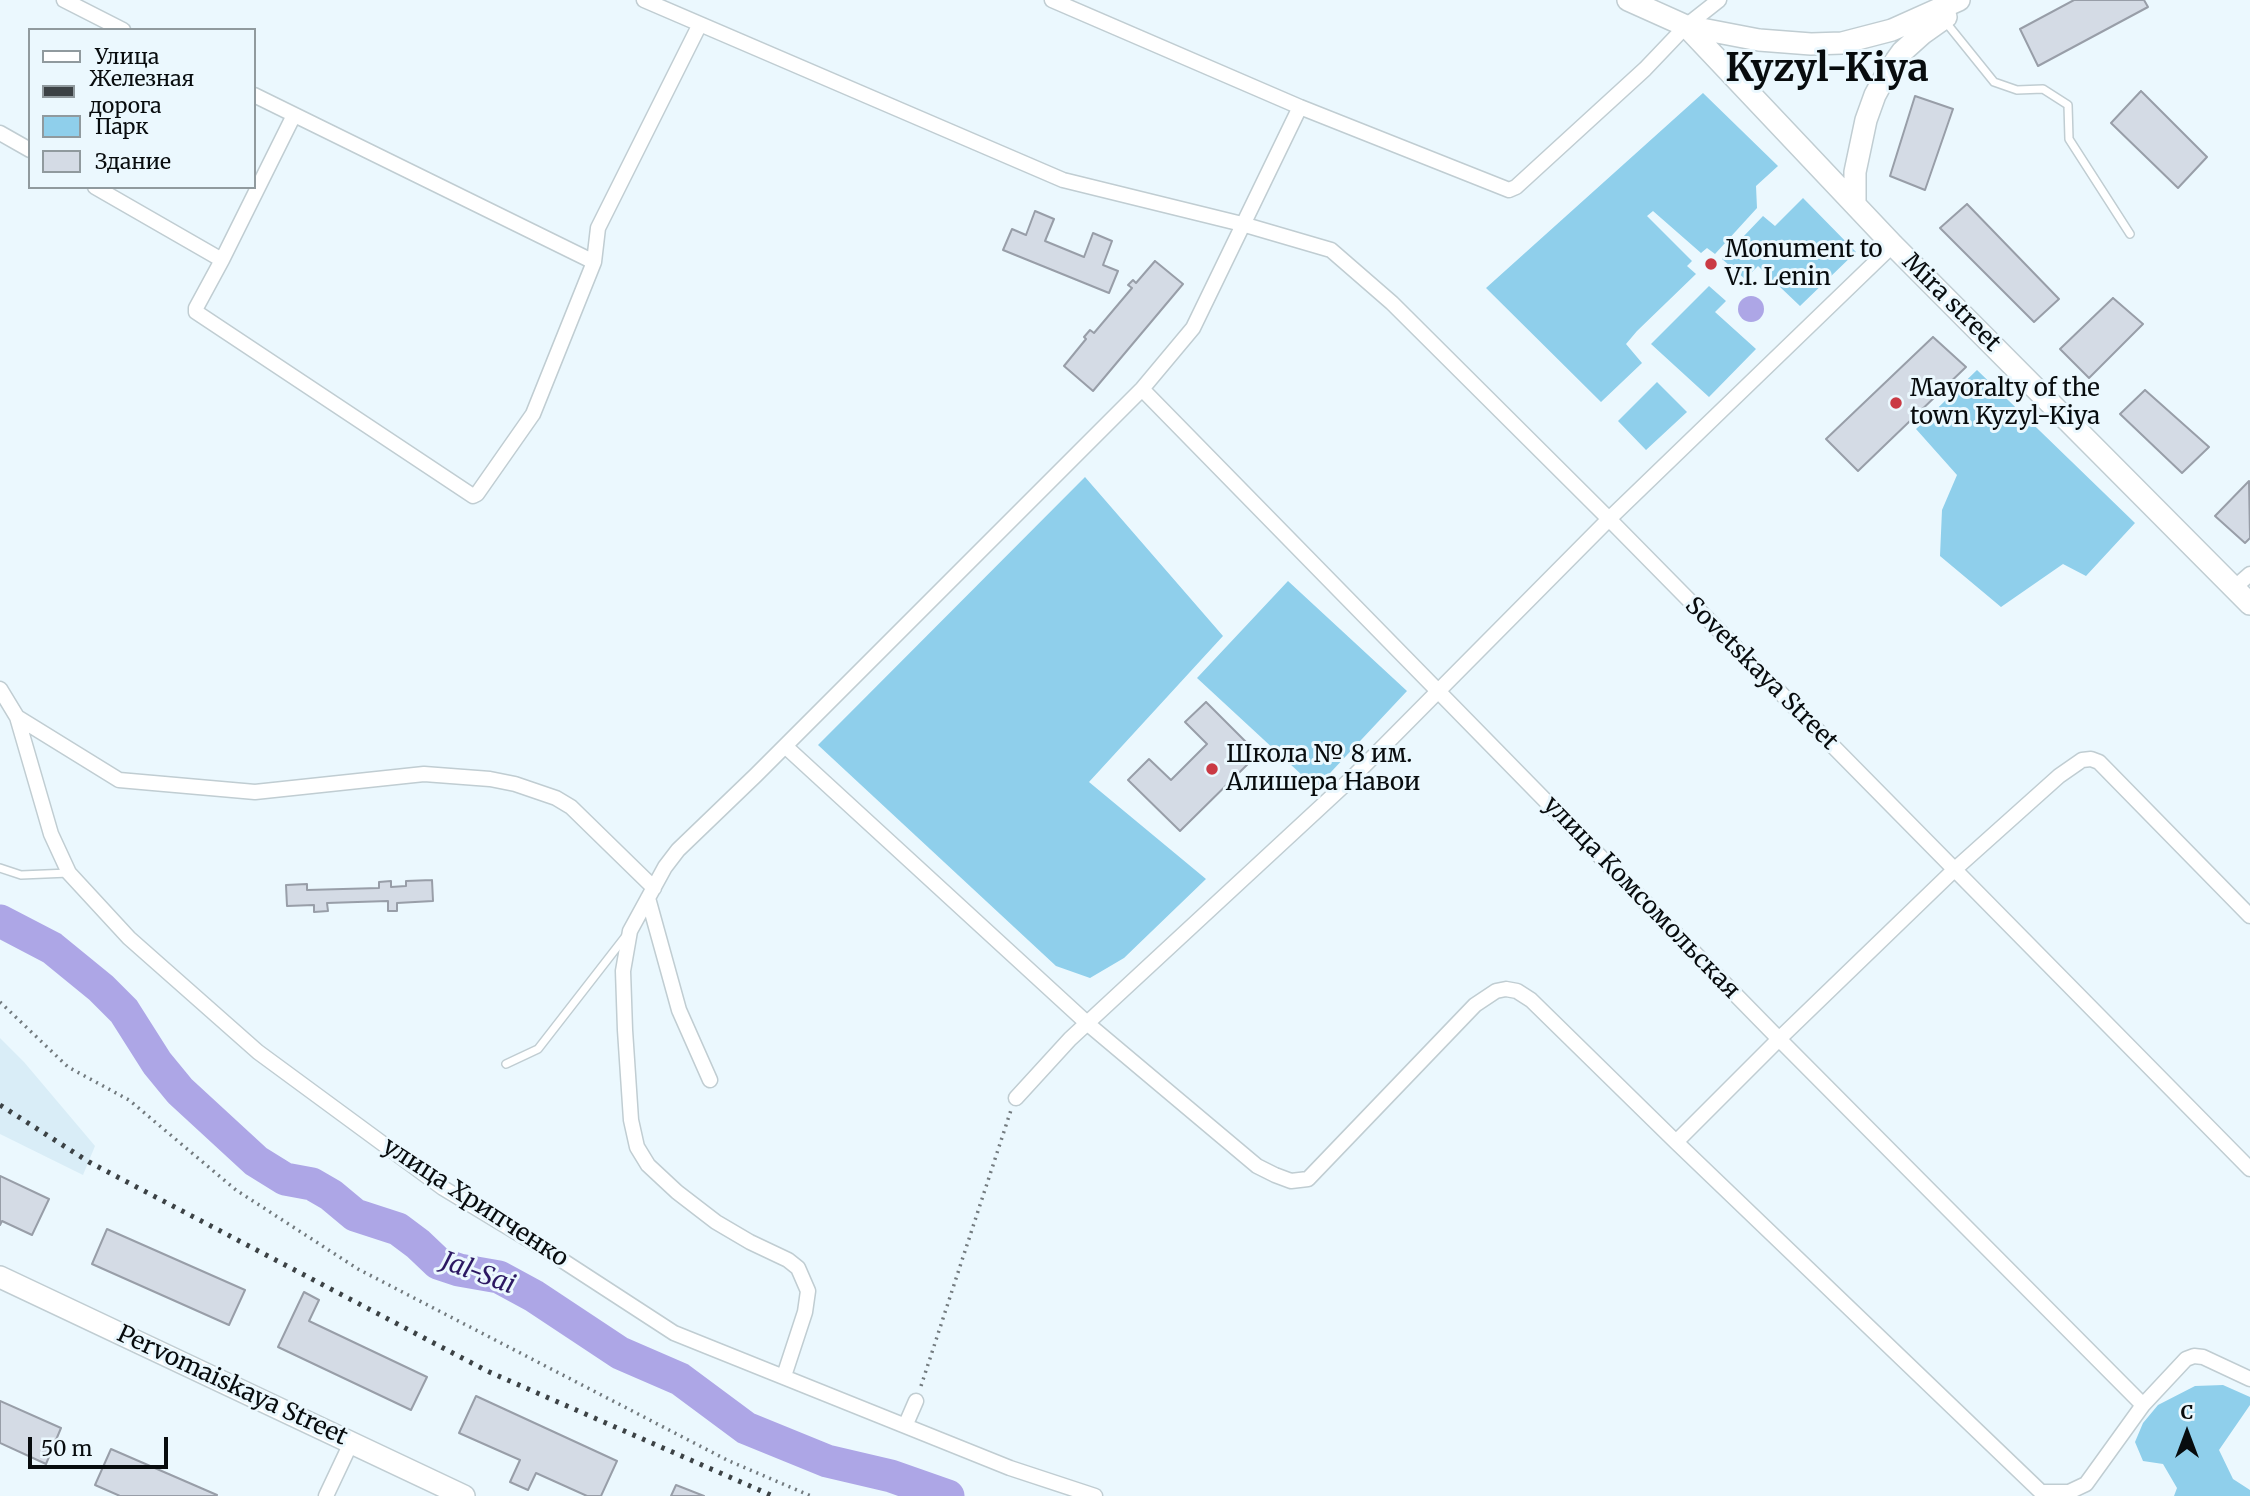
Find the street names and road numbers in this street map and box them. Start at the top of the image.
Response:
street label: Mira street [1896,248,2006,358]
street label: Sovetskaya Street [1679,592,1843,756]
street label: улица Комсомольская [1537,791,1745,1005]
street label: улица Хрипченко [377,1132,573,1274]
street label: Pervomaiskaya Street [112,1320,352,1452]

